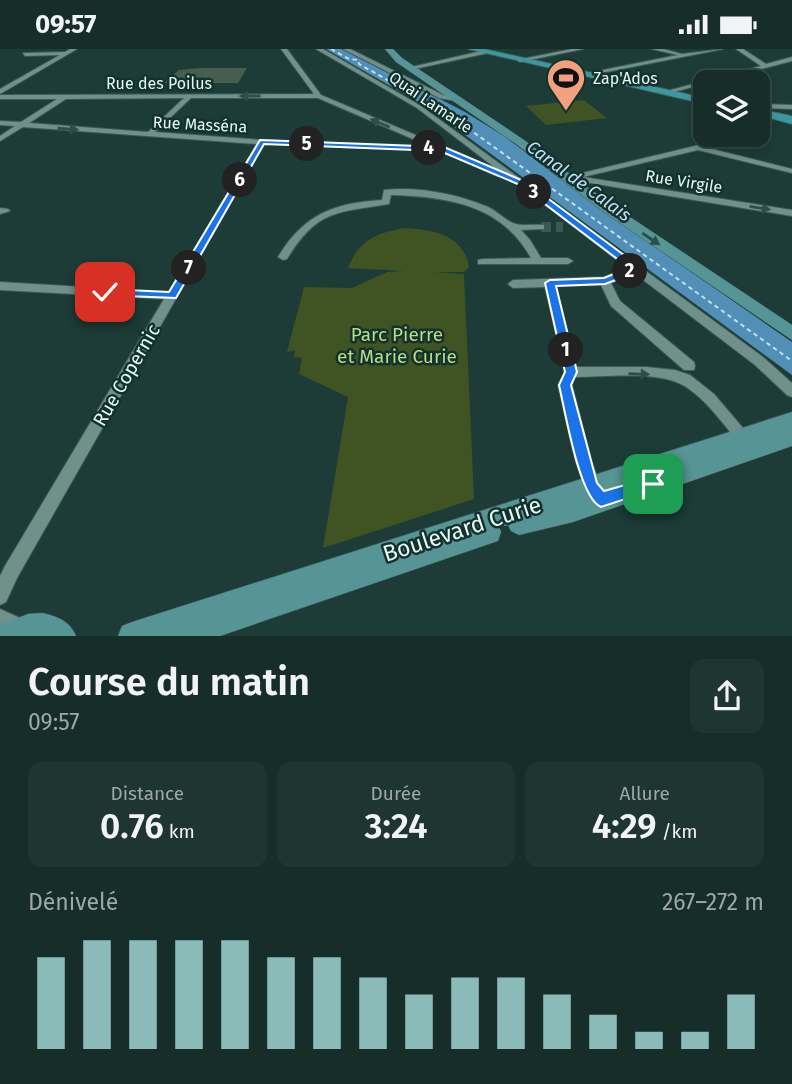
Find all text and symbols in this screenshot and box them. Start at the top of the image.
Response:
text: 09:57 [35,9,96,40]
sports icon: Zap'Ados [545,57,587,112]
street label: Quai Lamarle [386,68,476,137]
place label: Zap'Ados [593,69,658,88]
map controls [693,70,770,147]
button: layers [693,70,770,147]
street label: Rue des Poilus [106,74,212,93]
one-way arrow [239,90,261,102]
street label: Rue Masséna [152,113,248,136]
one-way arrow [369,117,390,128]
one-way arrow [57,124,79,135]
pin: 5 [290,127,324,161]
pin: 4 [412,131,446,165]
text: 5 [301,132,312,155]
text: 4 [423,136,434,159]
water label: Canal de Calais [523,136,635,226]
pin: 6 [222,163,258,197]
street label: Rue Virgile [644,166,724,197]
text: 6 [234,168,245,191]
pin: 3 [516,174,552,209]
text: 3 [529,180,538,203]
one-way arrow [749,203,771,214]
one-way arrow [641,232,661,245]
pin: 7 [172,251,206,285]
pin: 2 [612,253,648,289]
text: 7 [184,256,193,279]
text: 2 [625,259,634,282]
pin [75,262,135,322]
icon: check [86,273,124,311]
street label: Rue Copernic [88,320,165,430]
park label: Parc Pierre et Marie Curie [337,323,457,368]
pin: 1 [548,333,584,367]
text: 1 [561,338,570,361]
one-way arrow [628,368,650,379]
pin [623,454,683,514]
icon: arrive [634,465,672,503]
street label: Boulevard Curie [379,490,545,568]
text: Course du matin [28,659,310,705]
button: share [690,659,764,733]
text: 09:57 [28,708,79,736]
text: Distance [110,782,184,805]
text: Durée [371,782,421,805]
text: Allure [620,782,670,805]
text: 0.76 [100,805,164,847]
text: 3:24 [365,805,427,847]
text: 4:29 [592,805,657,847]
text: km [164,820,195,843]
text: /km [657,820,698,843]
text: Dénivelé [28,888,118,916]
text: 267–272 m [662,888,764,916]

